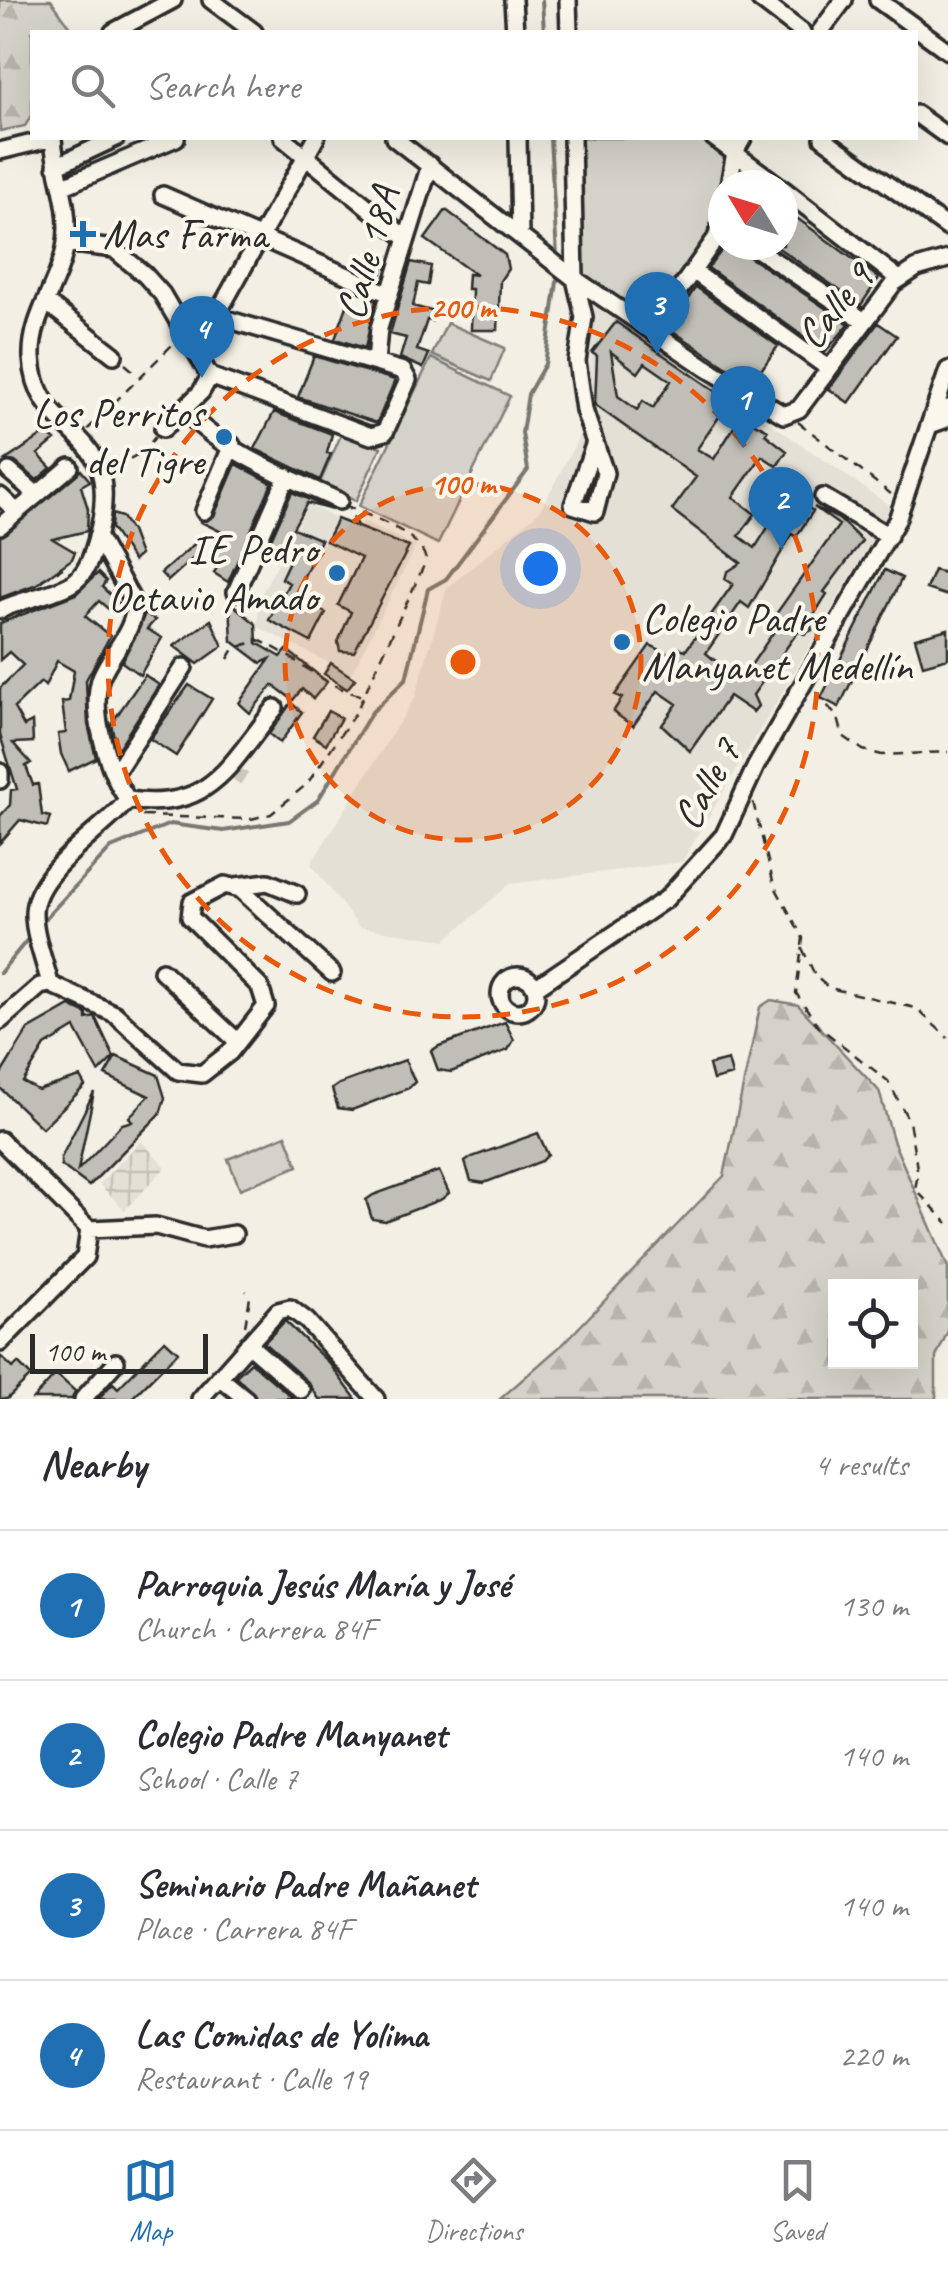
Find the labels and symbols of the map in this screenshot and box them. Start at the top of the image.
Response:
north arrow [708,170,798,260]
street label: Calle 18A [324,179,413,325]
place label: Mas Farma [103,208,271,261]
marker: Mas Farma [72,223,94,245]
street label: Calle 9 [784,250,887,360]
pin: 3 [624,272,690,354]
text: 200 m [431,289,498,327]
pin: 4 [170,296,234,378]
pin: 1 [710,366,776,448]
place label: Los Perritos del Tigre [33,387,208,488]
marker: Los Perritos del Tigre [213,426,235,448]
text: 100 m [431,465,498,503]
pin: 2 [748,466,814,549]
place label: IE Pedro Octavio Amado [108,523,321,624]
your location [515,543,566,594]
marker: IE Pedro Octavio Amado [326,562,348,584]
place label: Colegio Padre Manyanet Medellín [642,592,913,693]
marker: Colegio Padre Manyanet Medellín [611,631,633,653]
centre of rings [445,644,481,680]
street label: Calle 7 [661,728,754,838]
scale bar [30,1329,208,1374]

